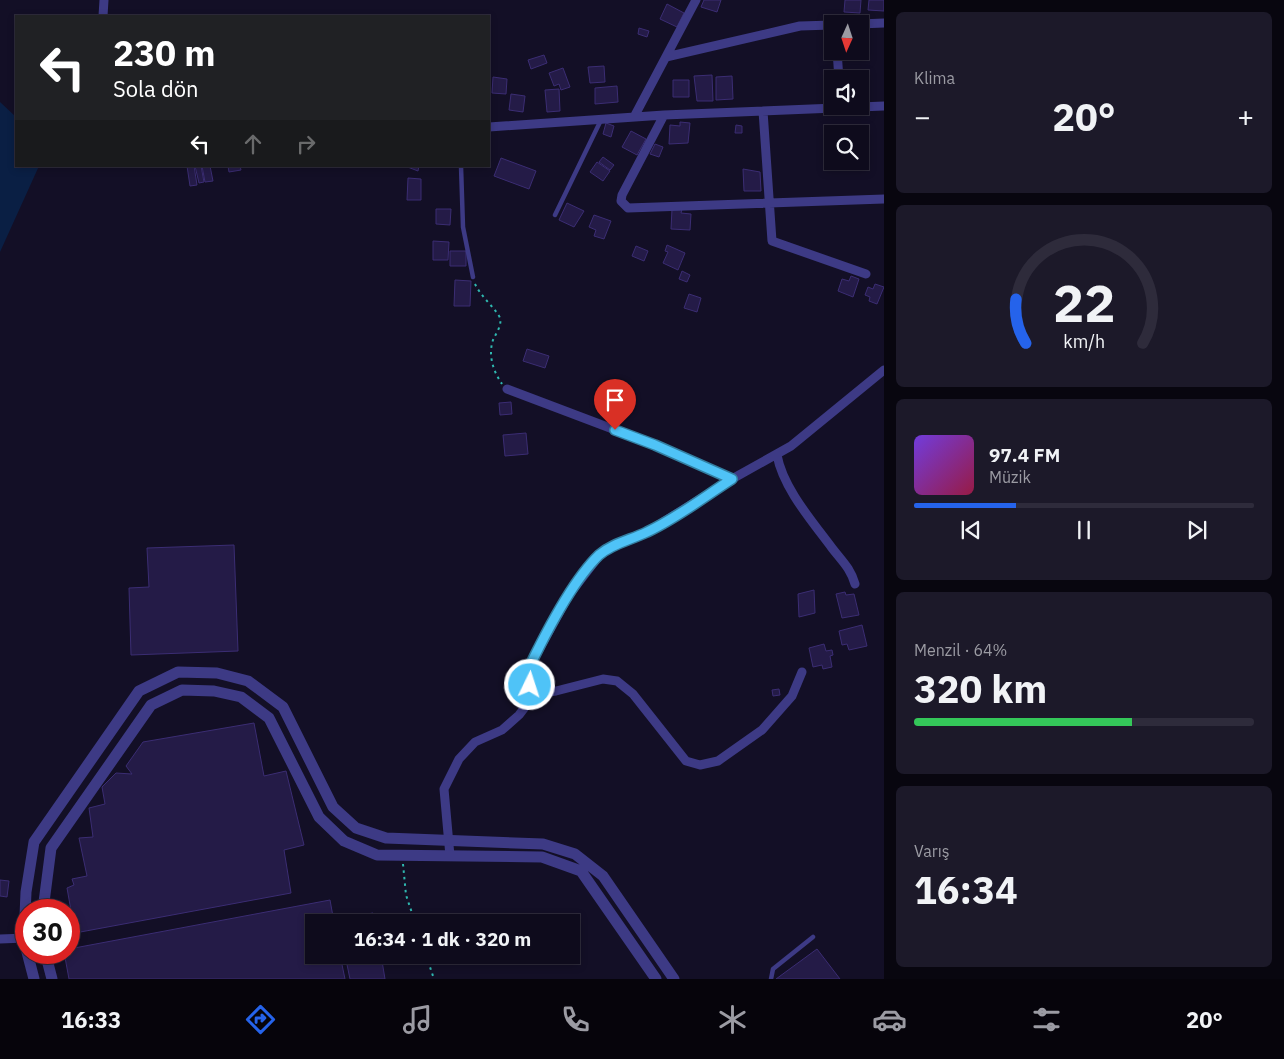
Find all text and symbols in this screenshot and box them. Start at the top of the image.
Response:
north arrow [824,15,869,60]
map controls [824,15,869,170]
text: 230 m [113,30,216,76]
icon: left [30,35,95,100]
text: Klima [914,68,955,88]
button: sound [824,70,869,115]
text: Sola dön [113,74,199,103]
text: 20° [1052,92,1116,141]
text: − [914,98,931,135]
text: + [1237,98,1254,135]
button: search [824,125,869,170]
icon: left [186,130,214,158]
icon: ahead [239,130,267,158]
icon: right [292,130,320,158]
text: 22 [1053,269,1115,336]
text: km/h [1063,330,1105,353]
pin [594,379,636,430]
icon: arrive [601,386,629,414]
text: 97.4 FM [989,443,1060,467]
text: Müzik [989,467,1031,487]
icon: previous [957,516,985,544]
icon: pause [1070,516,1098,544]
icon: next [1183,516,1211,544]
text: Menzil · 64% [914,640,1007,660]
position arrow [503,658,555,710]
text: 320 km [914,664,1047,713]
text: Varış [914,841,949,861]
text: 16:34 [914,865,1018,914]
speed limit sign: 30 [15,899,80,964]
text: 16:34 · 1 dk · 320 m [354,927,531,951]
icon: directions [243,1002,278,1037]
icon: music [400,1002,435,1037]
icon: phone [558,1002,593,1037]
icon: climate [715,1002,750,1037]
icon: car [872,1002,907,1037]
icon: filters [1029,1002,1064,1037]
text: 16:33 [61,1005,121,1034]
text: 20° [1186,1005,1223,1034]

